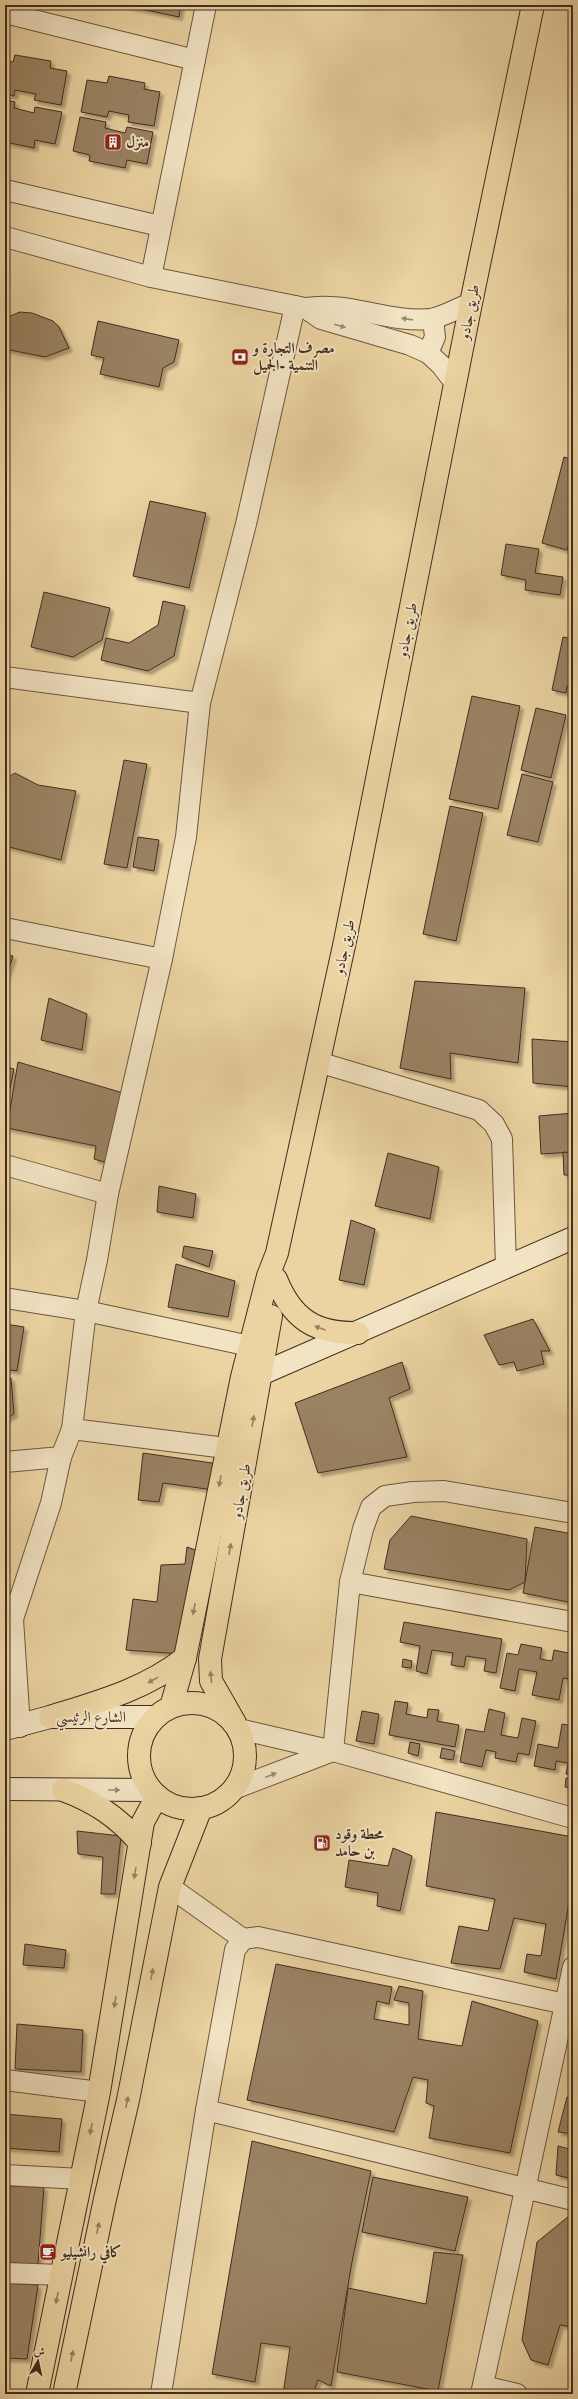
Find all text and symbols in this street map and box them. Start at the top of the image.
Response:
building icon: منزل [103,132,123,152]
place label: منزل [126,133,149,152]
street label: طريق جادو [454,283,484,343]
one-way arrow [401,316,413,322]
one-way arrow [334,323,346,329]
place label: مصرف التجارة و التنمية -الجميل [251,339,335,376]
bank icon: مصرف التجارة و التنمية -الجميل [230,347,250,367]
street label: طريق جادو [392,601,422,661]
street label: طريق جادو [329,918,360,978]
one-way arrow [314,1325,326,1331]
one-way arrow [250,1415,256,1427]
street label: طريق جادو [227,1462,256,1522]
one-way arrow [216,1475,222,1487]
one-way arrow [227,1543,233,1555]
one-way arrow [191,1602,197,1615]
one-way arrow [208,1670,214,1683]
one-way arrow [147,1677,159,1684]
street label: الشارع الرئيسي [56,1708,126,1731]
one-way arrow [265,1771,277,1777]
one-way arrow [108,1787,121,1793]
place label: محطة وقود بن حامد [335,1825,385,1861]
fuel station icon: محطة وقود بن حامد [312,1833,332,1853]
one-way arrow [132,1867,138,1879]
one-way arrow [149,1968,155,1980]
one-way arrow [112,1996,118,2008]
one-way arrow [125,2096,131,2108]
one-way arrow [88,2123,94,2136]
one-way arrow [96,2222,102,2235]
cafe icon: كافي رانشيليو [38,2242,58,2262]
place label: كافي رانشيليو [59,2243,122,2264]
one-way arrow [54,2292,60,2304]
north arrow [18,2341,58,2381]
text: ش [33,2344,46,2360]
one-way arrow [70,2350,76,2362]

